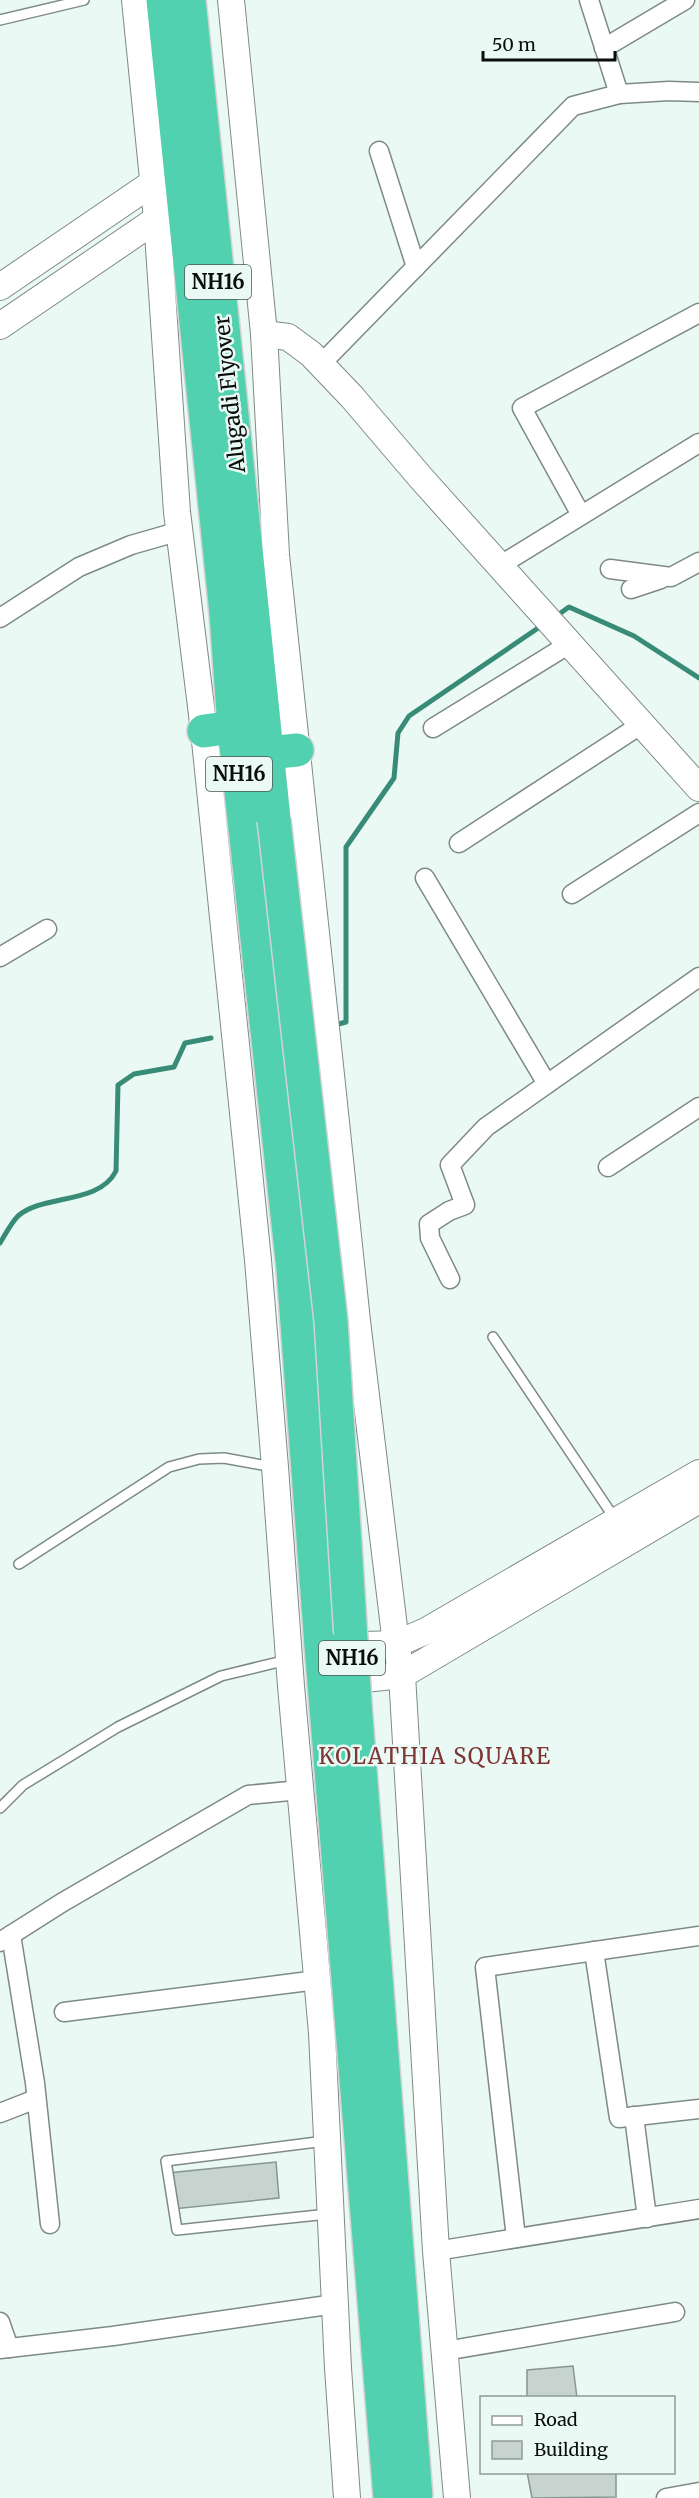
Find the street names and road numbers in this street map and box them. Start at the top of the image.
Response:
road number: NH16 [185,265,251,299]
street label: Alugadi Flyover [208,314,251,475]
road number: NH16 [206,757,272,791]
road number: NH16 [319,1641,385,1675]

